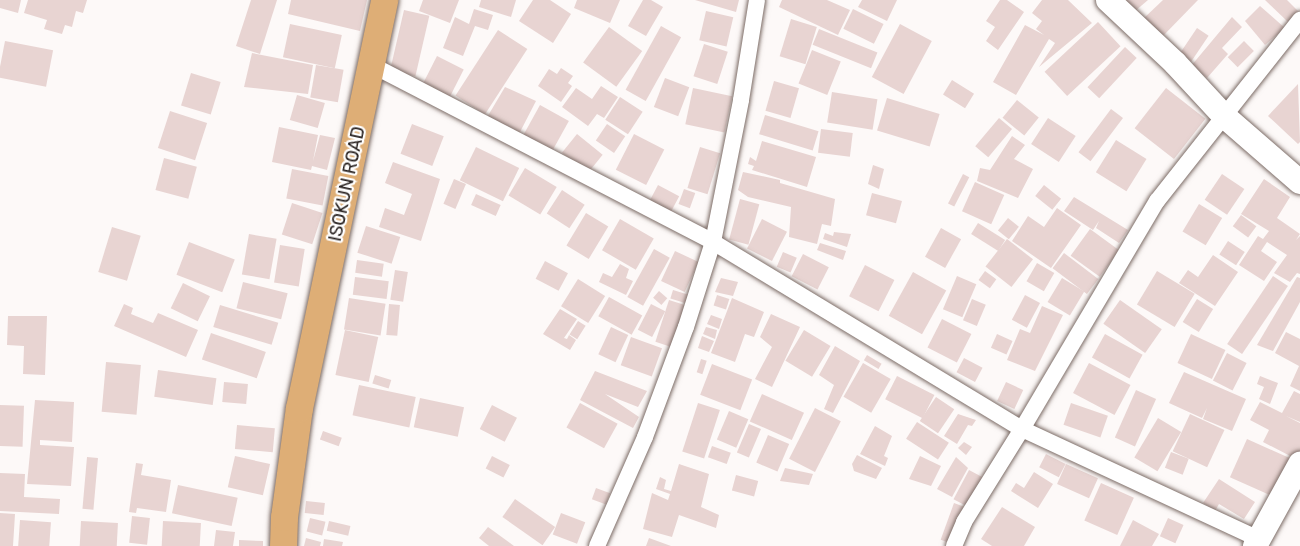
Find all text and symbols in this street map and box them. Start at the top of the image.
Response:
street label: ISOKUN ROAD [324,125,370,243]

